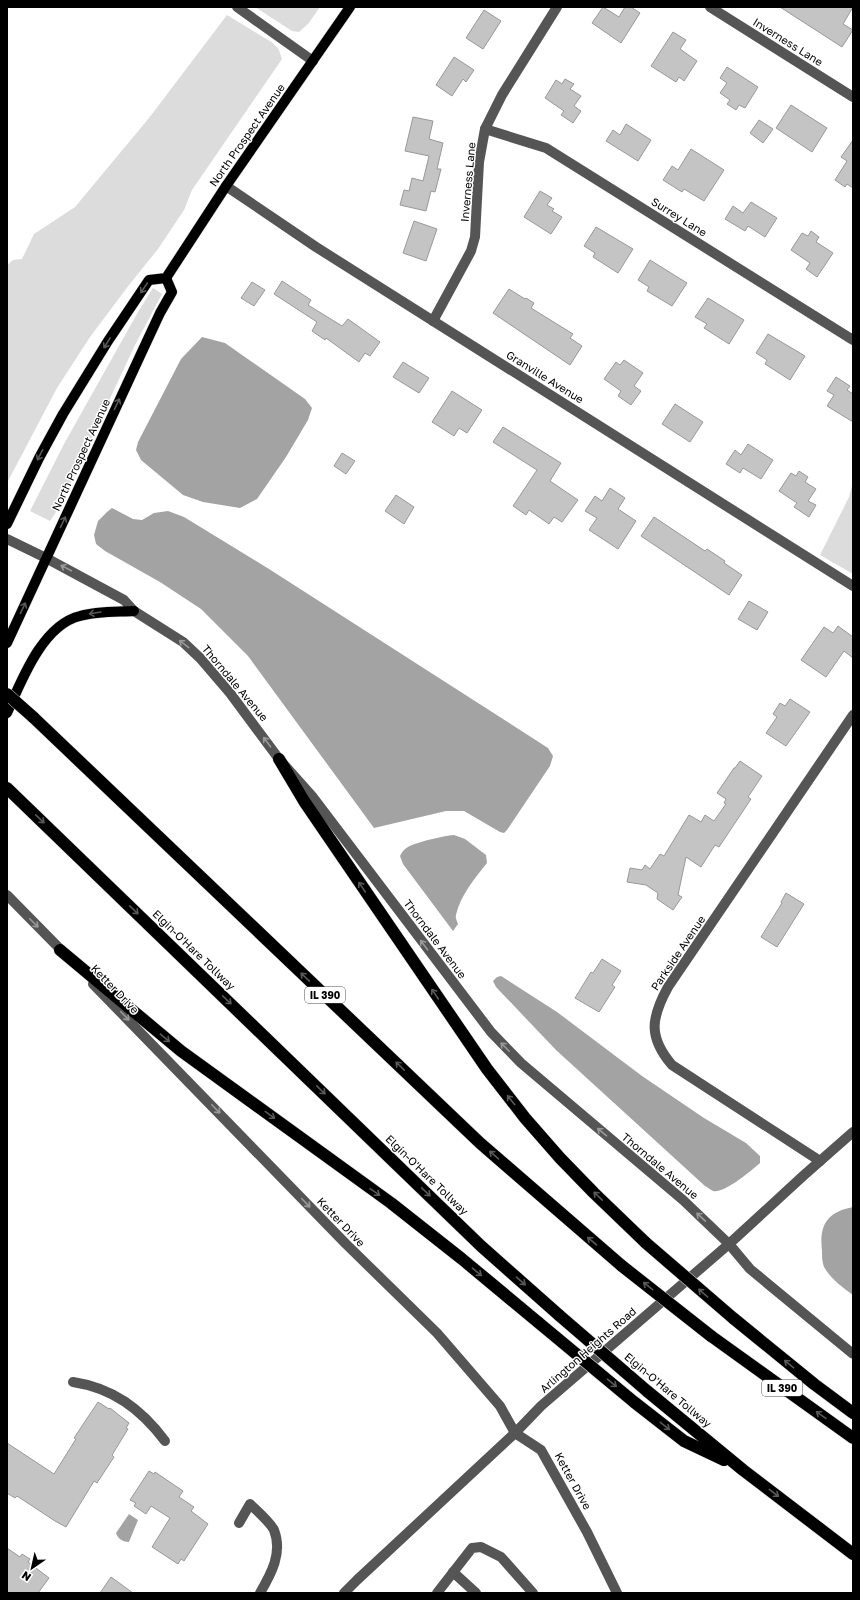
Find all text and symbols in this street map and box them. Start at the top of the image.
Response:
street label: Inverness Lane [751,15,826,68]
street label: North Prospect Avenue [206,81,287,189]
street label: Inverness Lane [458,142,477,222]
street label: Surrey Lane [649,194,709,239]
one-way arrow [139,283,148,294]
one-way arrow [103,337,111,348]
street label: Granville Avenue [504,348,586,406]
street label: North Prospect Avenue [49,397,112,513]
one-way arrow [114,399,121,411]
one-way arrow [36,449,44,461]
one-way arrow [60,517,67,529]
one-way arrow [61,564,73,572]
one-way arrow [20,602,27,614]
one-way arrow [89,609,102,617]
one-way arrow [178,639,189,648]
street label: Thorndale Avenue [200,642,271,723]
one-way arrow [263,737,271,748]
one-way arrow [35,815,45,824]
one-way arrow [358,881,366,892]
street label: Thorndale Avenue [401,897,469,981]
one-way arrow [129,905,139,915]
street label: Elgin-O'Hare Tollway [150,907,238,992]
street label: Parkside Avenue [648,913,707,993]
one-way arrow [29,918,39,928]
one-way arrow [420,939,428,950]
street label: Ketter Drive [89,961,142,1016]
one-way arrow [301,973,311,982]
road number: IL 390 [305,987,345,1003]
one-way arrow [431,989,439,1000]
one-way arrow [222,995,232,1005]
one-way arrow [120,1011,129,1021]
one-way arrow [160,1033,171,1042]
one-way arrow [500,1042,510,1052]
one-way arrow [395,1062,405,1071]
one-way arrow [316,1086,326,1095]
one-way arrow [507,1094,515,1105]
one-way arrow [211,1104,220,1114]
one-way arrow [264,1111,275,1119]
one-way arrow [597,1128,608,1137]
street label: Thorndale Avenue [620,1130,701,1201]
street label: Elgin-O'Hare Tollway [383,1132,471,1217]
one-way arrow [489,1151,500,1160]
one-way arrow [369,1187,380,1196]
one-way arrow [421,1188,431,1197]
one-way arrow [593,1191,603,1201]
street label: Ketter Drive [315,1194,368,1249]
one-way arrow [301,1198,311,1208]
one-way arrow [696,1212,706,1222]
one-way arrow [587,1236,598,1245]
one-way arrow [472,1267,483,1276]
one-way arrow [516,1277,526,1286]
one-way arrow [642,1282,653,1290]
one-way arrow [698,1288,709,1297]
street label: Arlington Heights Road [537,1304,638,1395]
street label: Elgin-O'Hare Tollway [622,1349,714,1430]
one-way arrow [784,1359,794,1368]
one-way arrow [607,1379,617,1388]
road number: IL 390 [762,1380,802,1396]
one-way arrow [816,1411,827,1419]
one-way arrow [660,1422,671,1431]
street label: Ketter Drive [552,1450,594,1512]
one-way arrow [768,1489,779,1497]
north arrow [12,1548,52,1588]
text: N [19,1569,33,1584]

